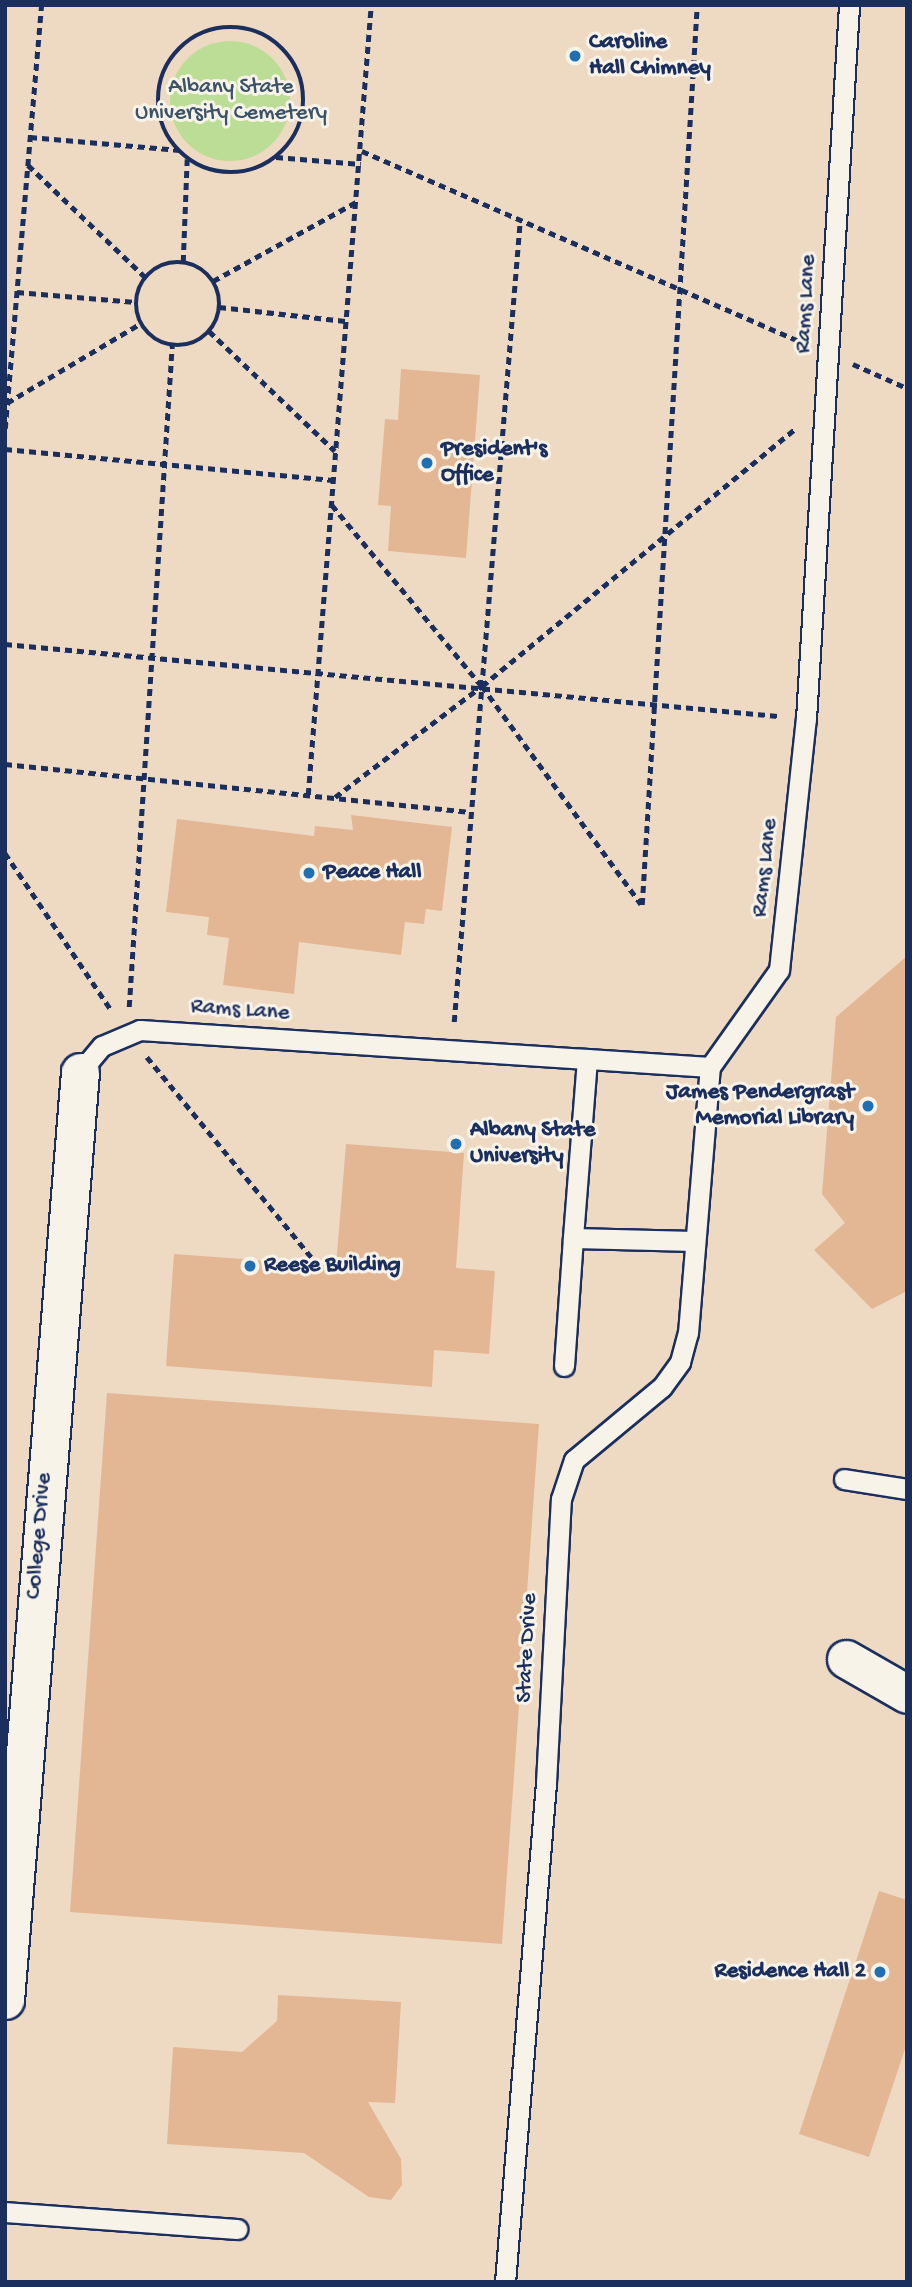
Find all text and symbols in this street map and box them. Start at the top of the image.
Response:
place label: Caroline Hall Chimney [589,29,711,83]
marker: Caroline Hall Chimney [567,48,583,64]
park label: Albany State University Cemetery [135,74,327,128]
street label: Rams Lane [791,254,823,354]
place label: President's Office [441,436,547,490]
marker: President's Office [419,455,435,471]
street label: Rams Lane [747,817,785,919]
place label: Peace Hall [323,859,421,887]
marker: Peace Hall [301,865,317,881]
street label: Rams Lane [190,994,290,1028]
place label: James Pendergrast Memorial Library [666,1079,854,1133]
marker: James Pendergrast Memorial Library [860,1098,876,1114]
place label: Albany State University [470,1117,595,1171]
marker: Albany State University [448,1136,464,1152]
place label: Reese Building [264,1252,401,1280]
marker: Reese Building [242,1258,258,1274]
street label: College Drive [21,1472,59,1600]
street label: State Drive [511,1593,545,1703]
place label: Residence Hall 2 [714,1958,866,1986]
marker: Residence Hall 2 [872,1964,888,1980]

